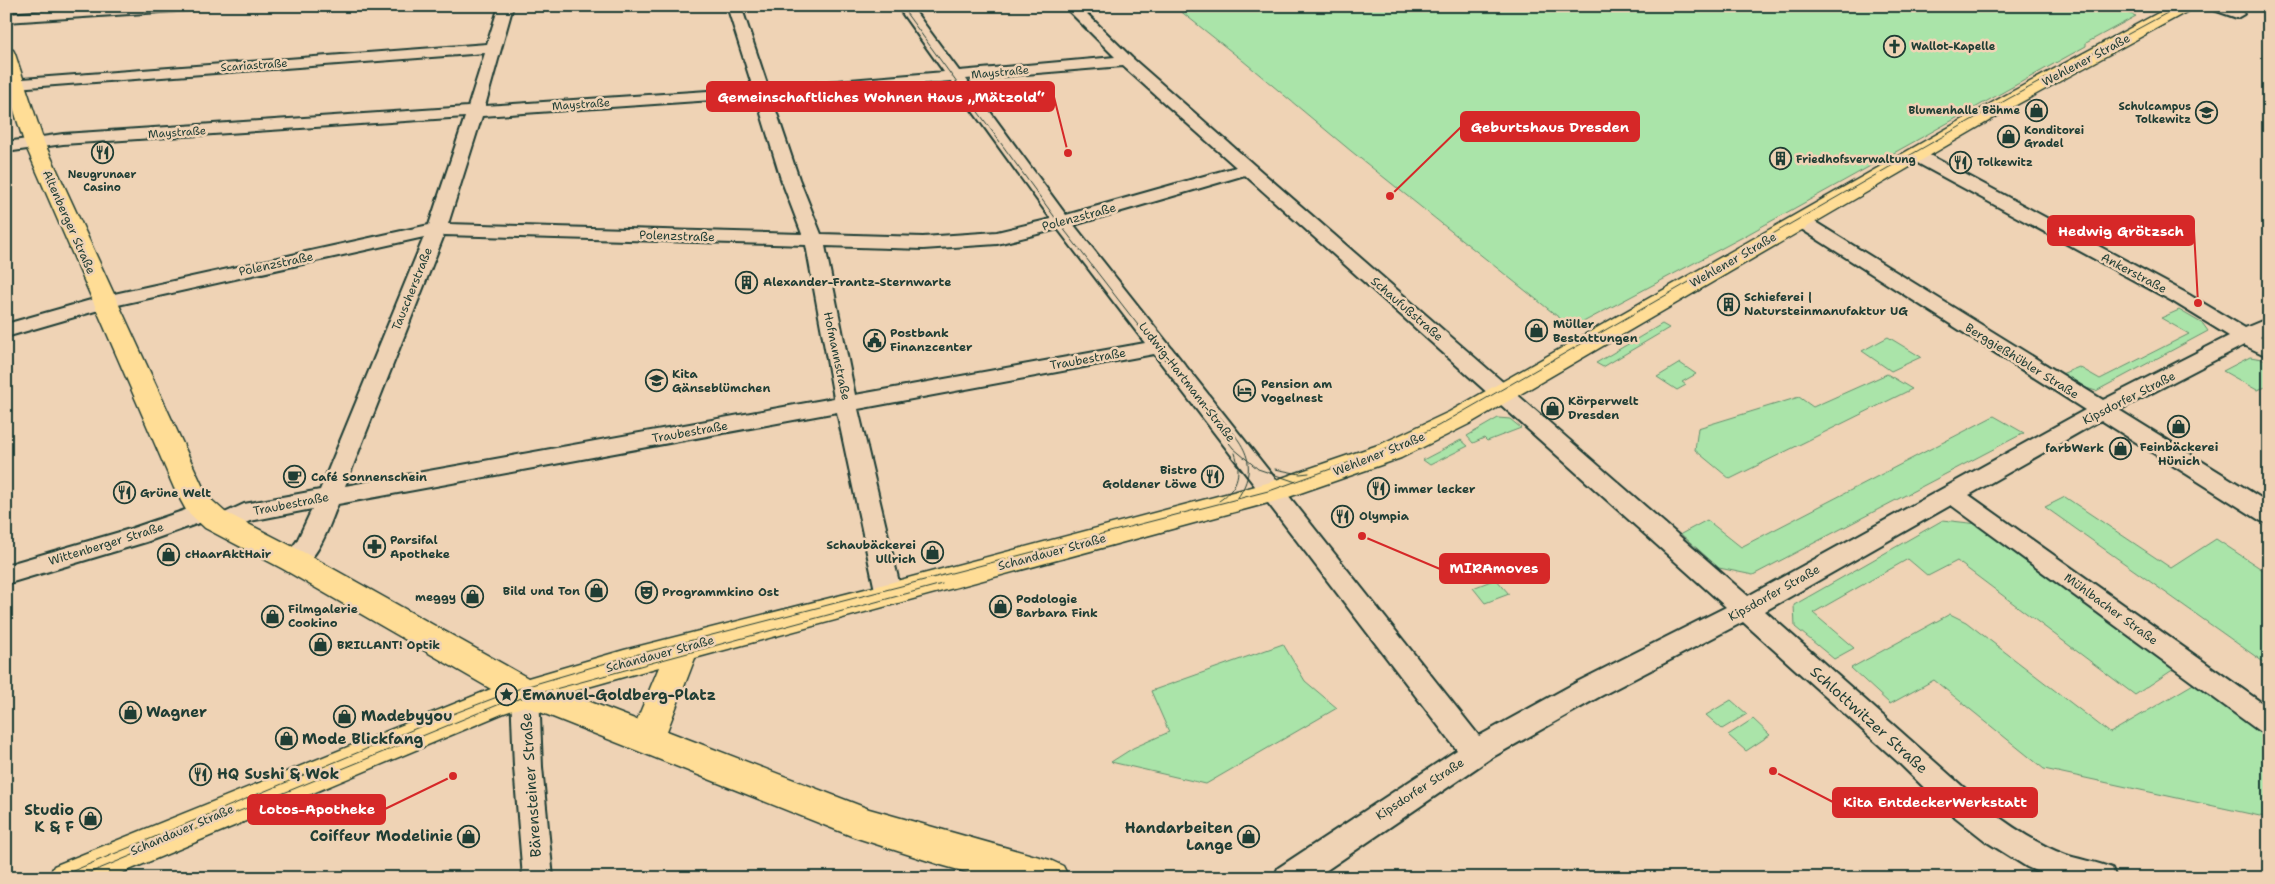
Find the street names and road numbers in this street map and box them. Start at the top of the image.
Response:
street label: Wehlener Straße [2039,30,2133,90]
street label: Scariastraße [220,56,288,75]
street label: Maystraße [970,62,1030,82]
street label: Maystraße [552,95,611,114]
street label: Maystraße [148,123,207,142]
street label: Altenberger Straße [39,168,99,277]
street label: Polenzstraße [1040,199,1118,235]
street label: Polenzstraße [639,227,715,245]
street label: Wehlener Straße [1687,229,1779,291]
street label: Tauscherstraße [388,245,436,333]
street label: Polenzstraße [237,248,315,280]
street label: Ankerstraße [2098,249,2170,297]
street label: Schaufußstraße [1367,273,1447,345]
street label: Hofmannstraße [820,310,854,402]
street label: Ludwig-Hartmann-Straße [1135,319,1239,445]
street label: Berggießhübler Straße [1962,320,2082,403]
street label: Traubestraße [1049,344,1127,374]
street label: Kipsdorfer Straße [2080,368,2178,428]
street label: Traubestraße [651,417,729,447]
street label: Wehlener Straße [1331,428,1427,480]
street label: Traubestraße [252,489,330,519]
street label: Wittenberger Straße [46,519,166,569]
street label: Schandauer Straße [996,530,1108,574]
street label: Kipsdorfer Straße [1725,561,1823,625]
street label: Mühlbacher Straße [2061,570,2161,648]
street label: Schandauer Straße [604,632,716,676]
street label: Schlottwitzer Straße [1806,662,1932,778]
street label: Bärensteiner Straße [516,712,546,858]
street label: Kipsdorfer Straße [1373,754,1467,824]
street label: Schandauer Straße [128,801,236,859]

